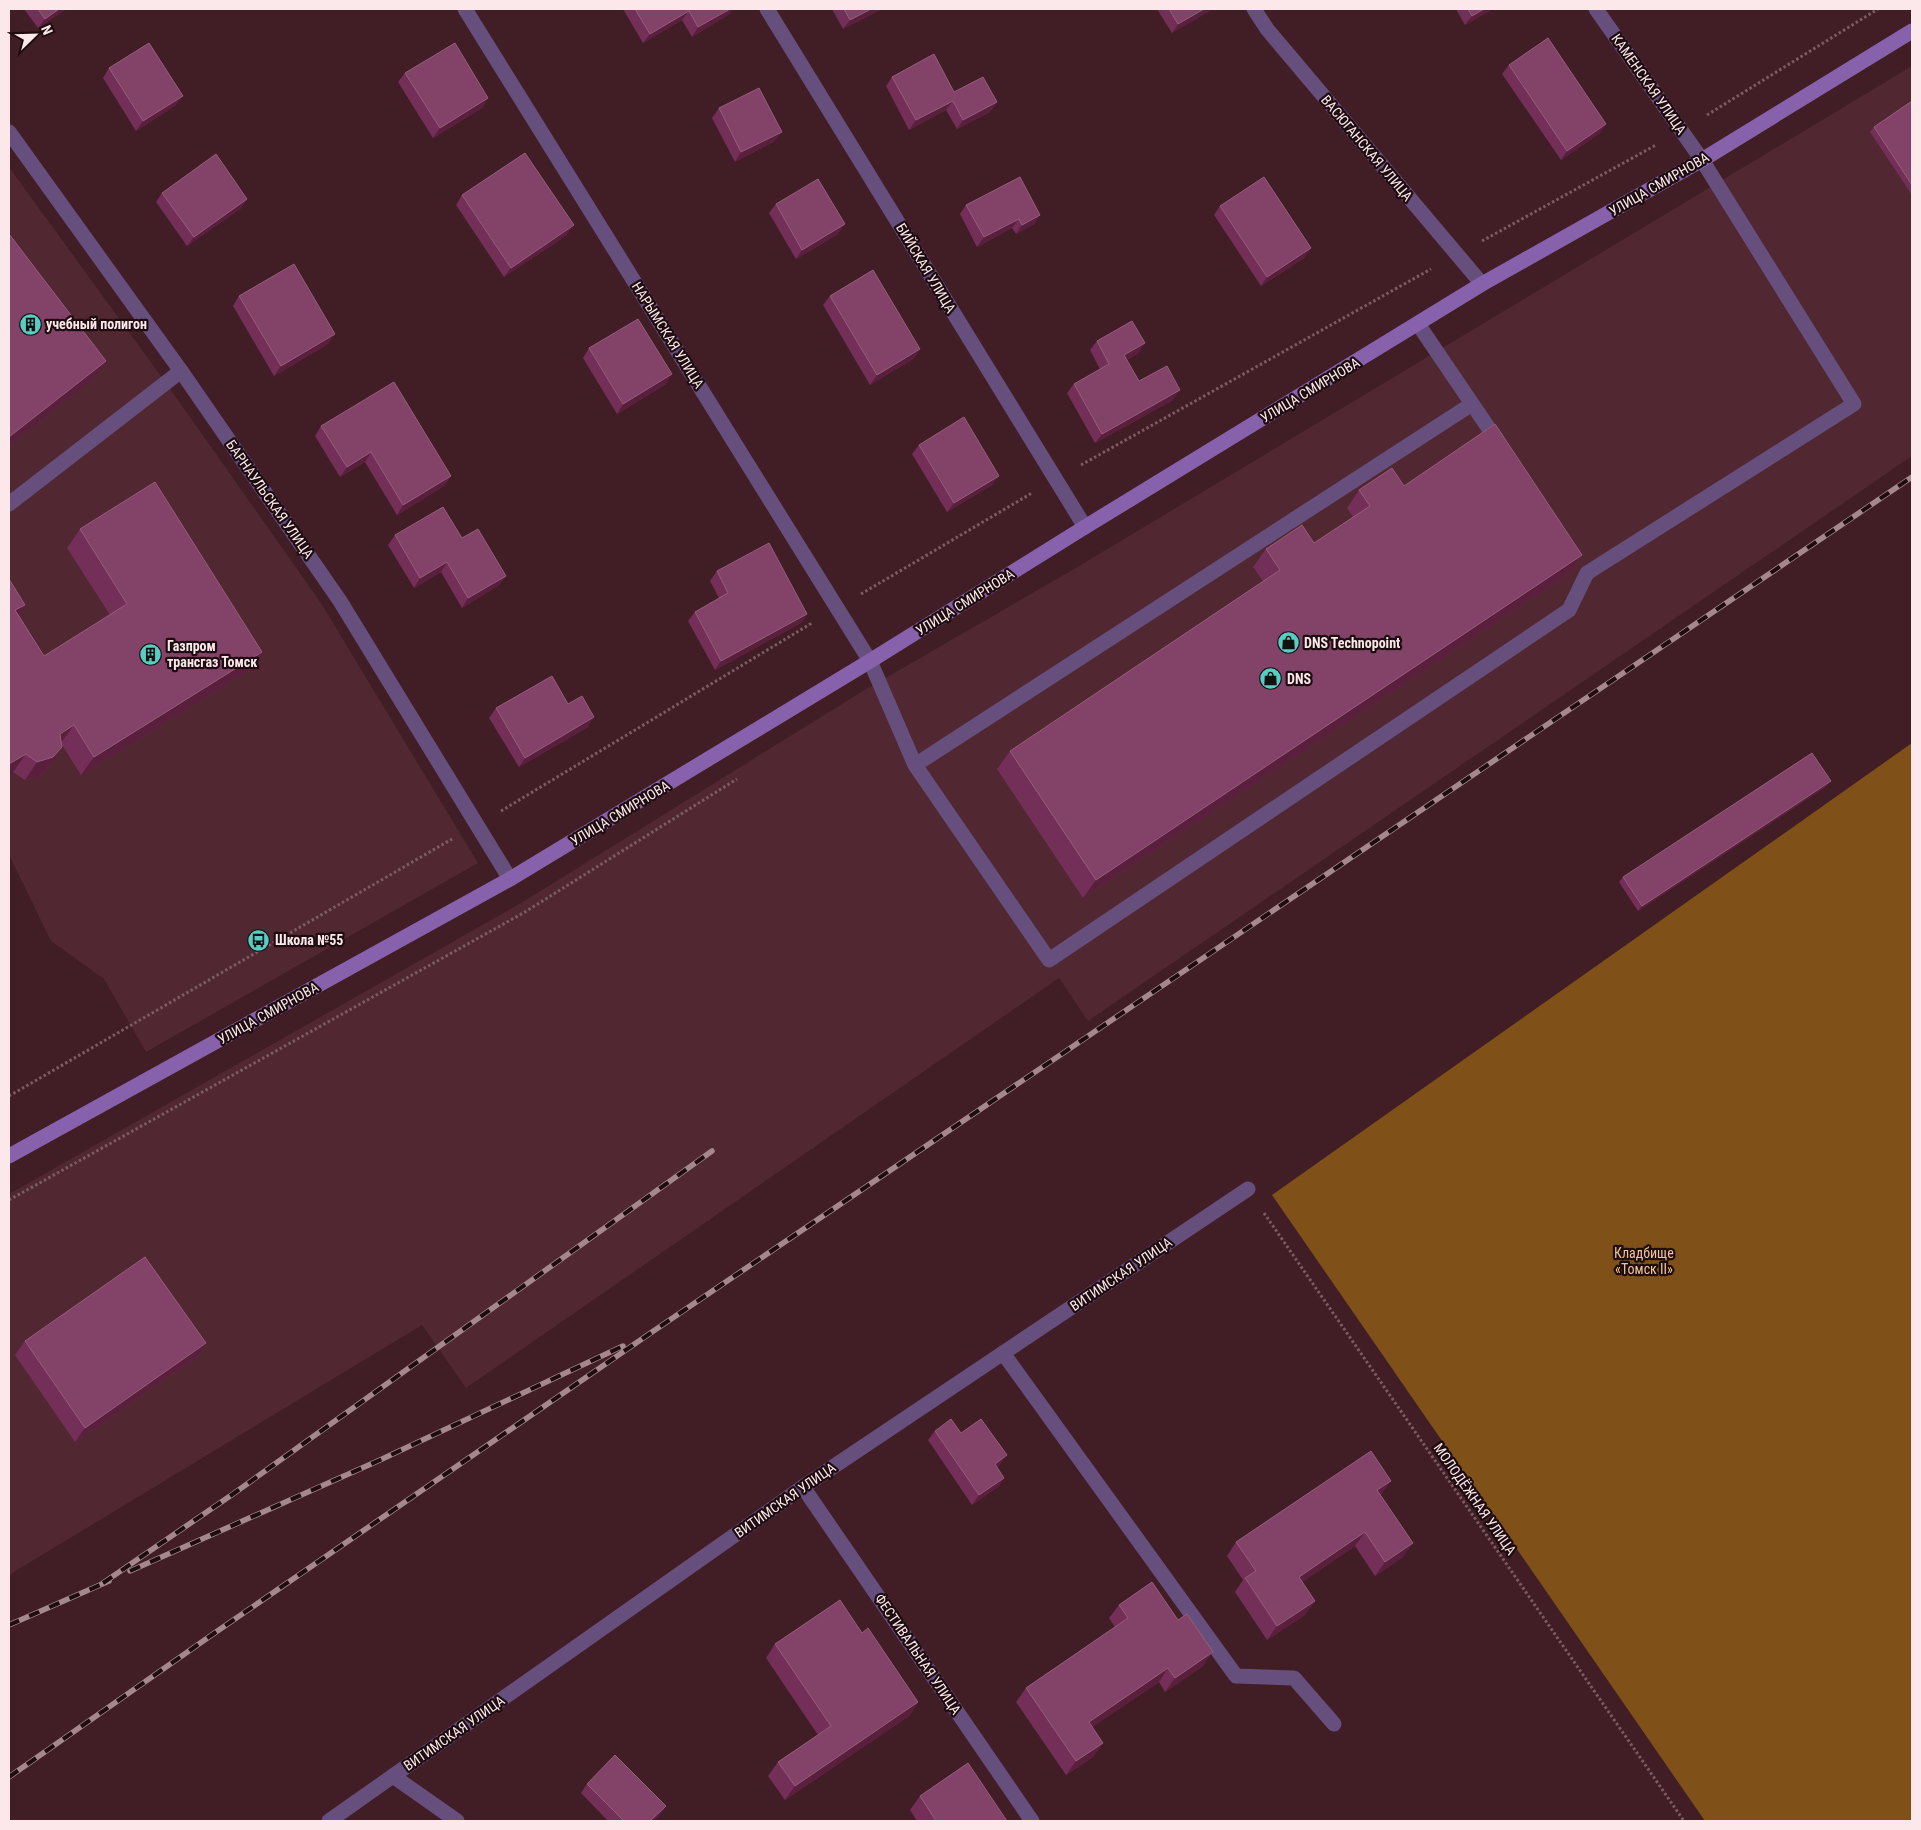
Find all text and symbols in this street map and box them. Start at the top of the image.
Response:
north arrow [10,10,60,60]
text: N [38,23,56,37]
street label: КАМЕНСКАЯ УЛИЦА [1608,31,1690,137]
street label: ВАСЮГАНСКАЯ УЛИЦА [1318,92,1416,204]
street label: УЛИЦА СМИРНОВА [1606,149,1712,219]
street label: БИЙСКАЯ УЛИЦА [893,220,959,316]
street label: НАРЫМСКАЯ УЛИЦА [629,279,707,391]
building icon: учебный полигон [18,312,42,336]
place label: учебный полигон [46,316,147,332]
street label: УЛИЦА СМИРНОВА [1258,354,1362,426]
street label: БАРНАУЛЬСКАЯ УЛИЦА [223,437,317,561]
street label: УЛИЦА СМИРНОВА [913,565,1017,639]
shop icon: DNS Technopoint [1276,631,1300,655]
place label: DNS Technopoint [1304,635,1400,651]
place label: Газпром трансгаз Томск [167,638,257,670]
building icon: Газпром трансгаз Томск [139,642,163,666]
shop icon: DNS [1259,667,1283,691]
place label: DNS [1287,671,1311,687]
street label: УЛИЦА СМИРНОВА [568,777,672,849]
bus stop icon: Школа №55 [247,928,271,952]
place label: Школа №55 [275,932,343,948]
street label: УЛИЦА СМИРНОВА [215,979,321,1047]
street label: ВИТИМСКАЯ УЛИЦА [1067,1234,1175,1314]
park label: Кладбище «Томск II» [1614,1245,1674,1277]
street label: МОЛОДЁЖНАЯ УЛИЦА [1430,1440,1520,1558]
street label: ВИТИМСКАЯ УЛИЦА [732,1459,838,1541]
street label: ФЕСТИВАЛЬНАЯ УЛИЦА [872,1591,964,1717]
street label: ВИТИМСКАЯ УЛИЦА [401,1692,507,1774]

